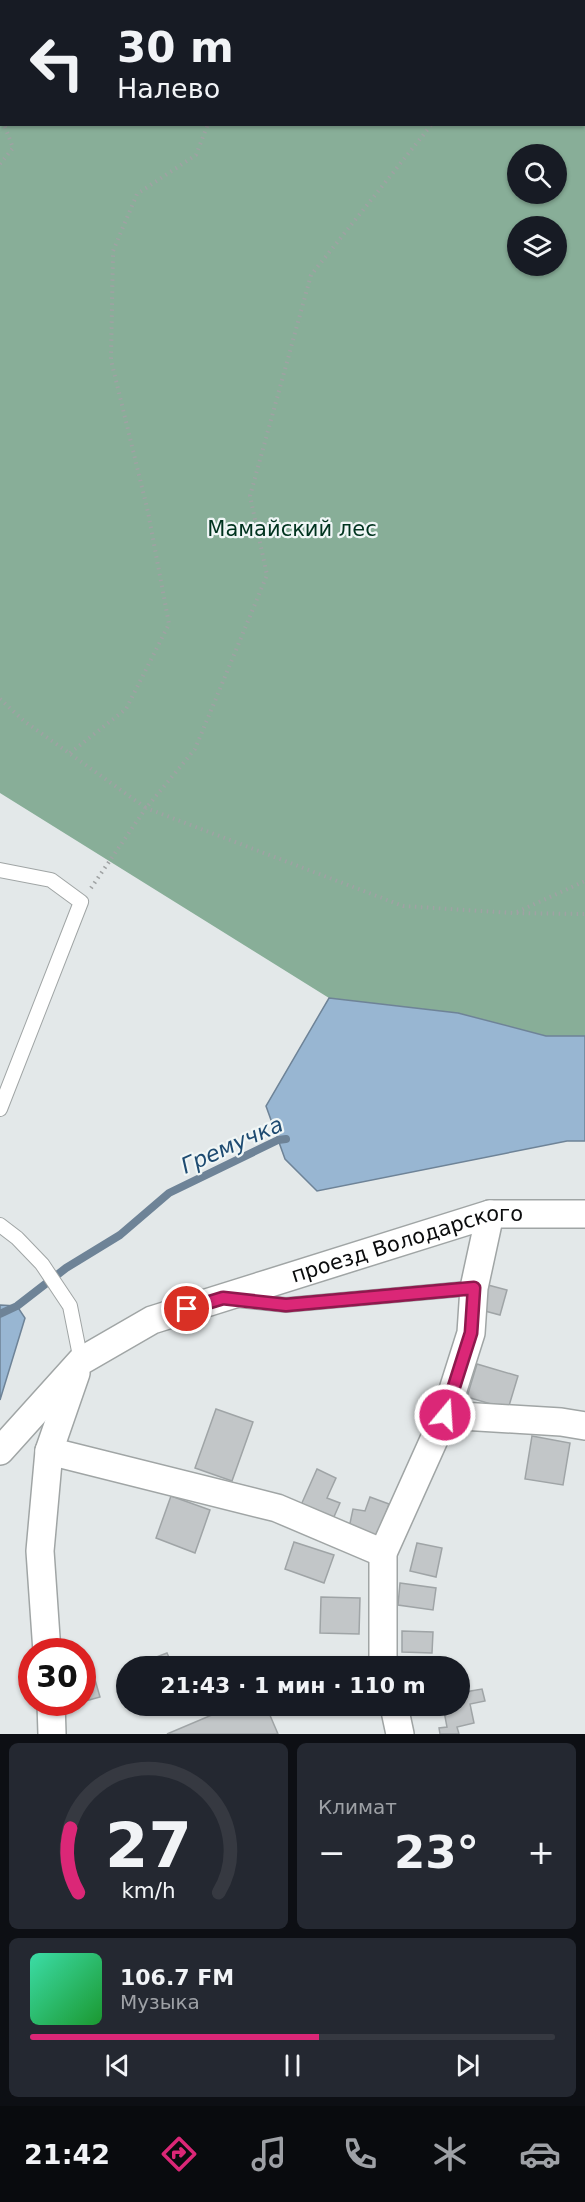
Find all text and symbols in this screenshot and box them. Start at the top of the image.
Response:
text: 30 m [117,23,234,72]
icon: left [18,24,96,102]
text: Налево [117,73,220,104]
map controls [507,144,567,276]
button: search [507,144,567,204]
button: layers [507,216,567,276]
park label: Мамайский лес [207,517,377,541]
water label: Гремучка [177,1111,287,1179]
street label: проезд Володарского [288,1202,523,1288]
pin [161,1283,212,1334]
icon: arrive [170,1292,203,1325]
position arrow [413,1383,477,1447]
speed limit sign: 30 [18,1638,96,1716]
text: 21:43 · 1 мин · 110 m [160,1673,426,1698]
text: Климат [318,1795,397,1819]
text: 27 [105,1809,192,1882]
text: 23° [394,1826,479,1879]
text: − [318,1833,346,1872]
text: + [527,1833,555,1872]
text: km/h [121,1878,176,1903]
text: 106.7 FM [120,1965,234,1990]
text: Музыка [120,1990,200,2014]
icon: previous [101,2049,134,2082]
icon: pause [276,2049,309,2082]
icon: next [451,2049,484,2082]
icon: directions [158,2133,200,2175]
icon: music [248,2133,290,2175]
icon: phone [339,2133,381,2175]
icon: climate [429,2133,471,2175]
icon: car [519,2133,561,2175]
text: 21:42 [24,2139,110,2170]

